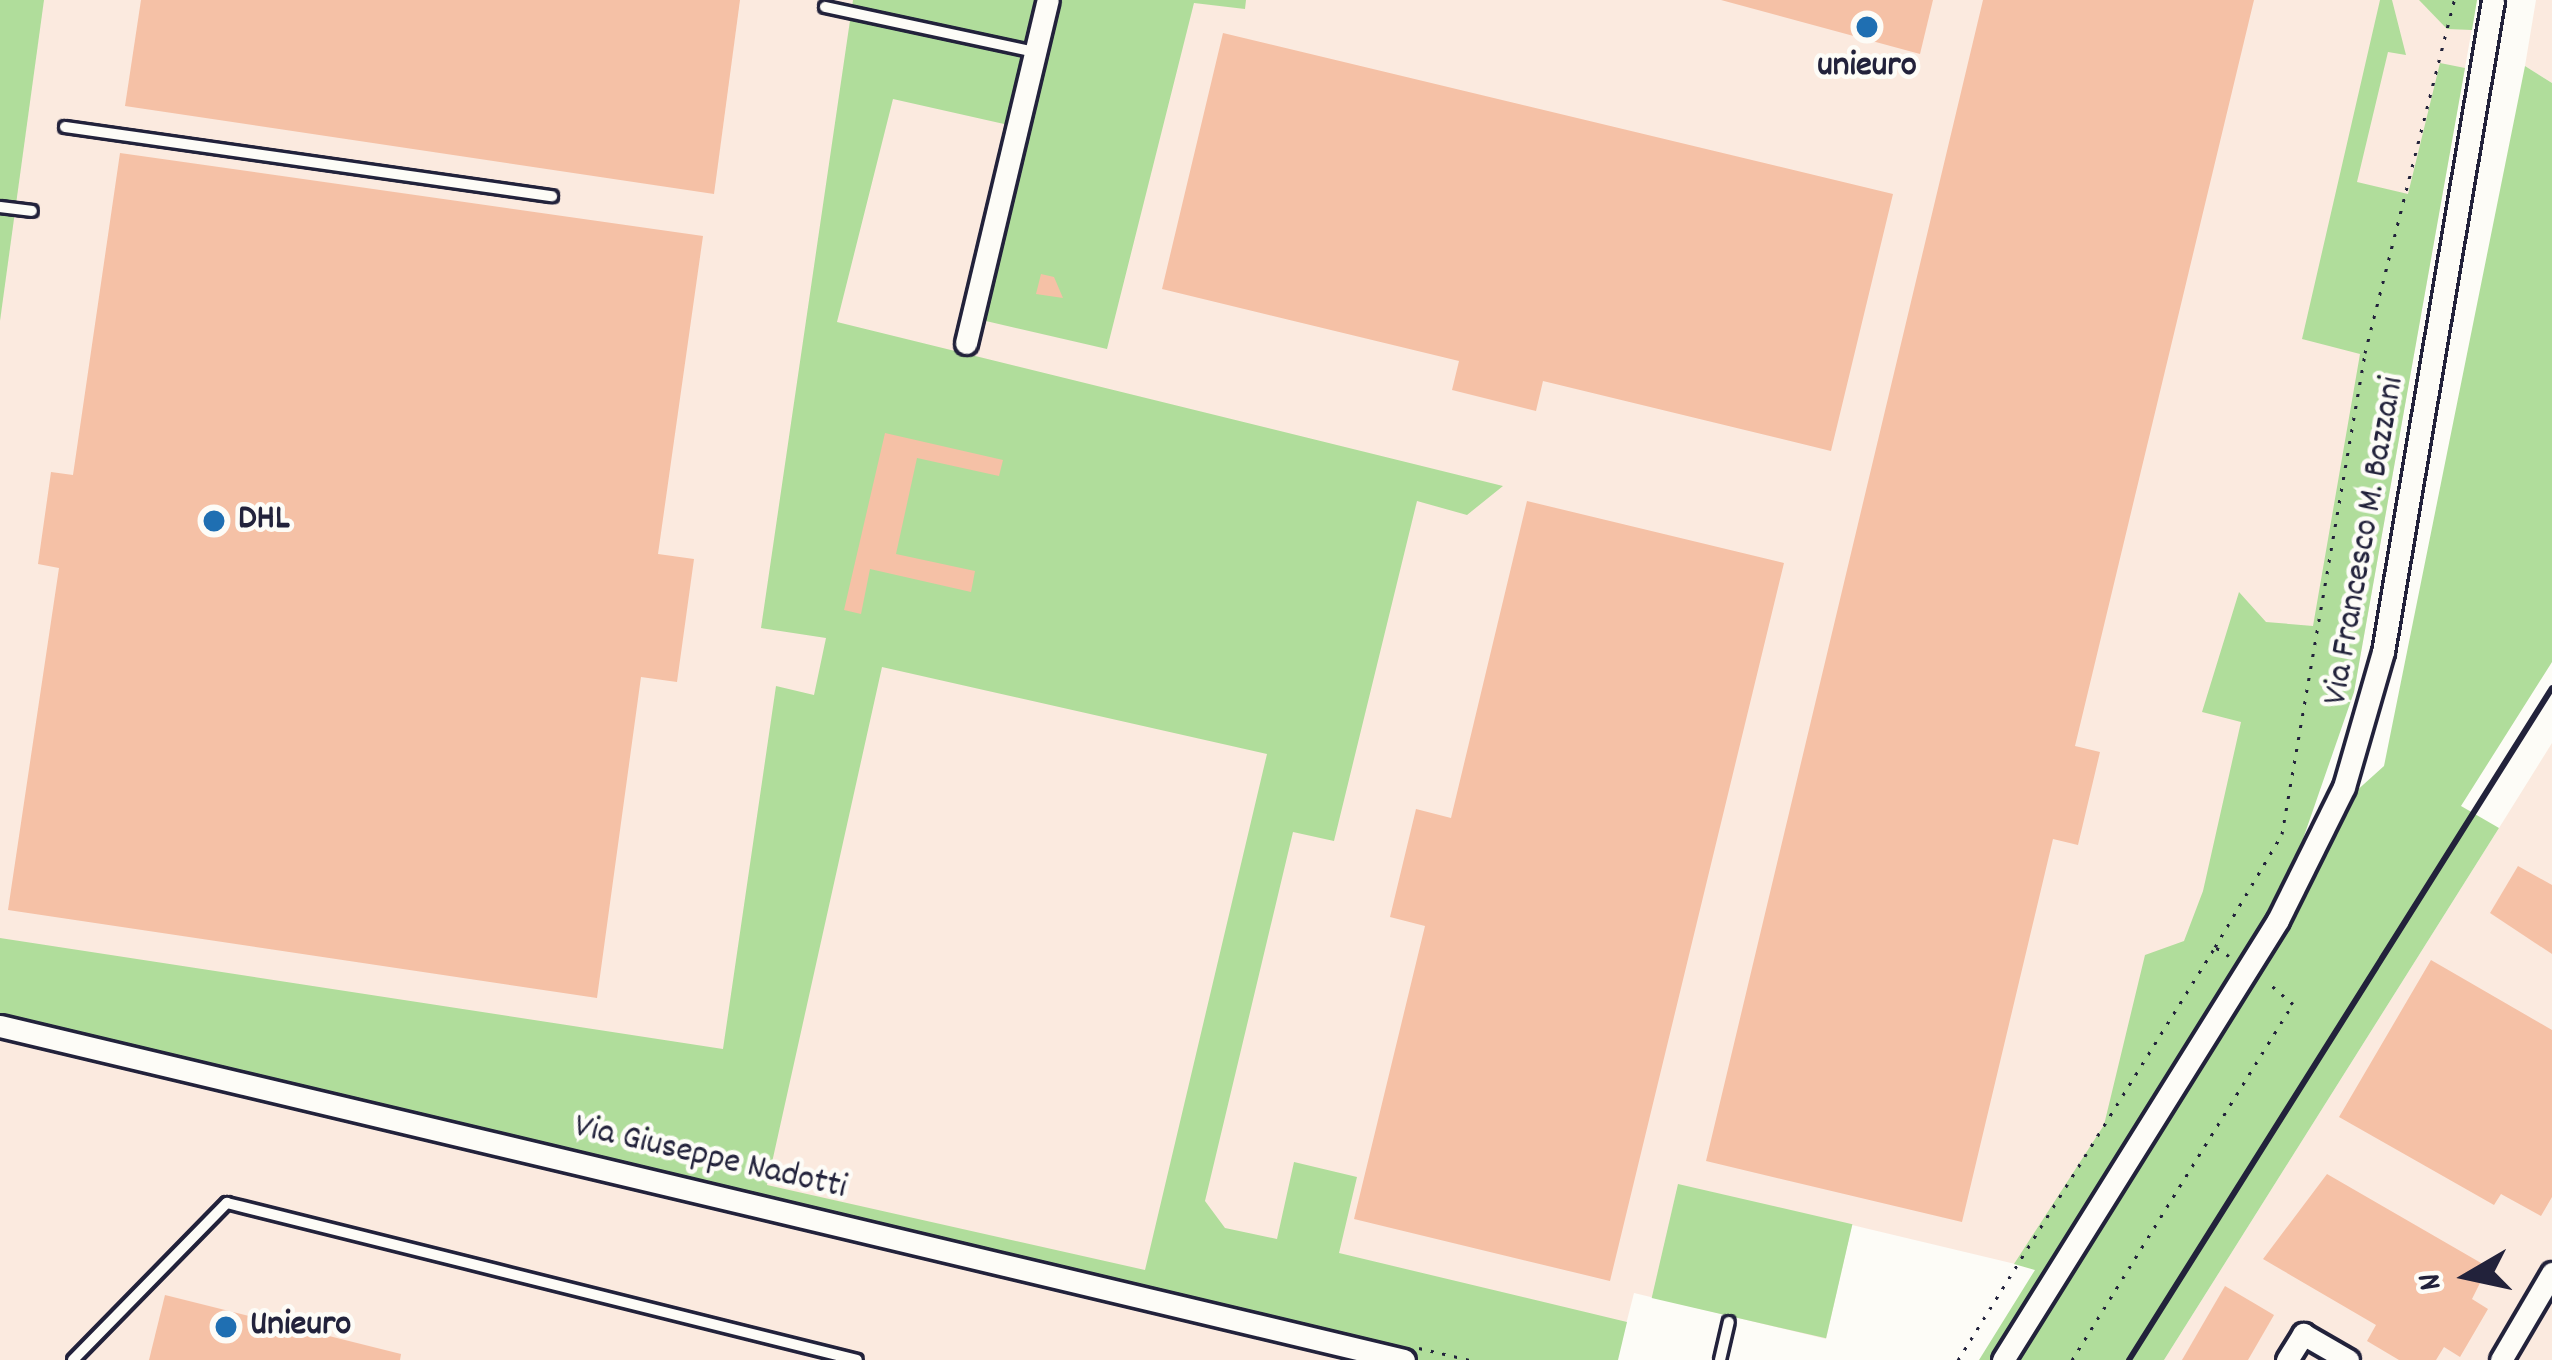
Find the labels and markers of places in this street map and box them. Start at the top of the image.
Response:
marker: unieuro [1854,14,1880,40]
place label: unieuro [1817,46,1917,90]
place label: DHL [238,499,290,543]
marker: DHL [201,508,227,534]
place label: Unieuro [250,1305,351,1349]
marker: Unieuro [213,1314,239,1340]

